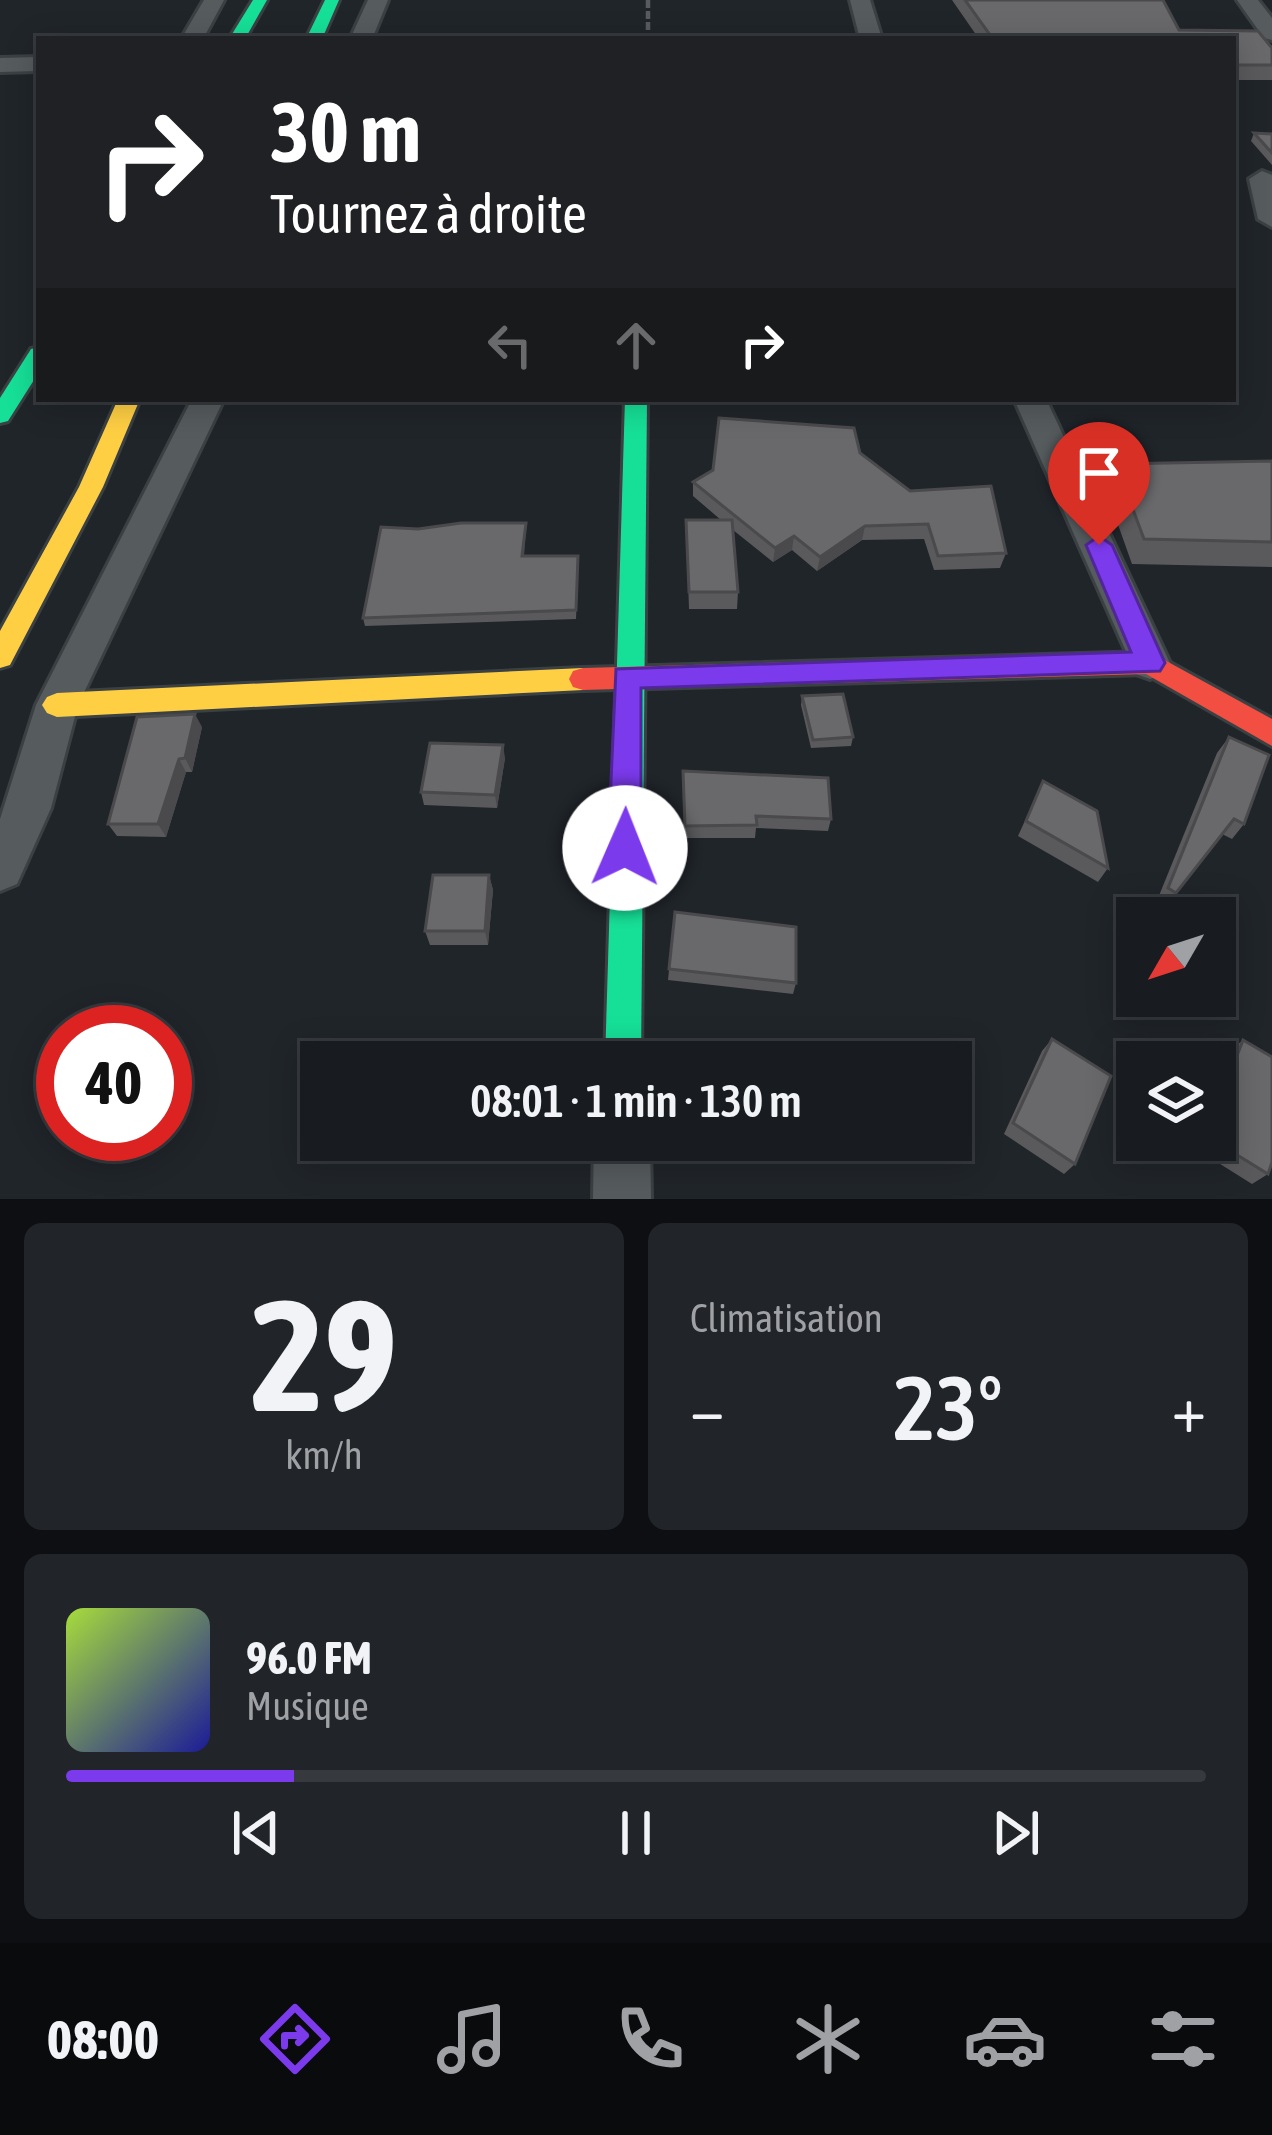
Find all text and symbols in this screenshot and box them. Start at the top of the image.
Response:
icon: right [72,84,228,240]
text: 30 m [270,84,421,180]
text: Tournez à droite [270,183,587,244]
icon: left [477,312,543,378]
icon: ahead [603,312,669,378]
icon: right [729,312,795,378]
pin [1048,422,1150,545]
icon: arrive [1066,440,1132,506]
position arrow [562,785,688,911]
north arrow [1116,897,1236,1017]
map controls [1116,897,1236,1161]
speed limit sign: 40 [36,1005,192,1161]
button: layers [1116,1041,1236,1161]
text: 08:01 · 1 min · 130 m [470,1075,802,1127]
text: 29 [251,1265,397,1444]
text: Climatisation [690,1296,883,1340]
text: 23° [893,1356,1003,1459]
text: − [690,1370,724,1446]
text: + [1172,1370,1206,1446]
text: km/h [285,1433,363,1477]
text: 96.0 FM [246,1632,372,1684]
text: Musique [246,1684,369,1728]
icon: previous [223,1800,289,1866]
icon: pause [603,1800,669,1866]
icon: next [983,1800,1049,1866]
icon: directions [253,1997,337,2081]
icon: music [430,1997,514,2081]
icon: phone [608,1997,692,2081]
icon: climate [786,1997,870,2081]
icon: car [963,1997,1047,2081]
icon: filters [1141,1997,1225,2081]
text: 08:00 [47,2009,159,2070]

